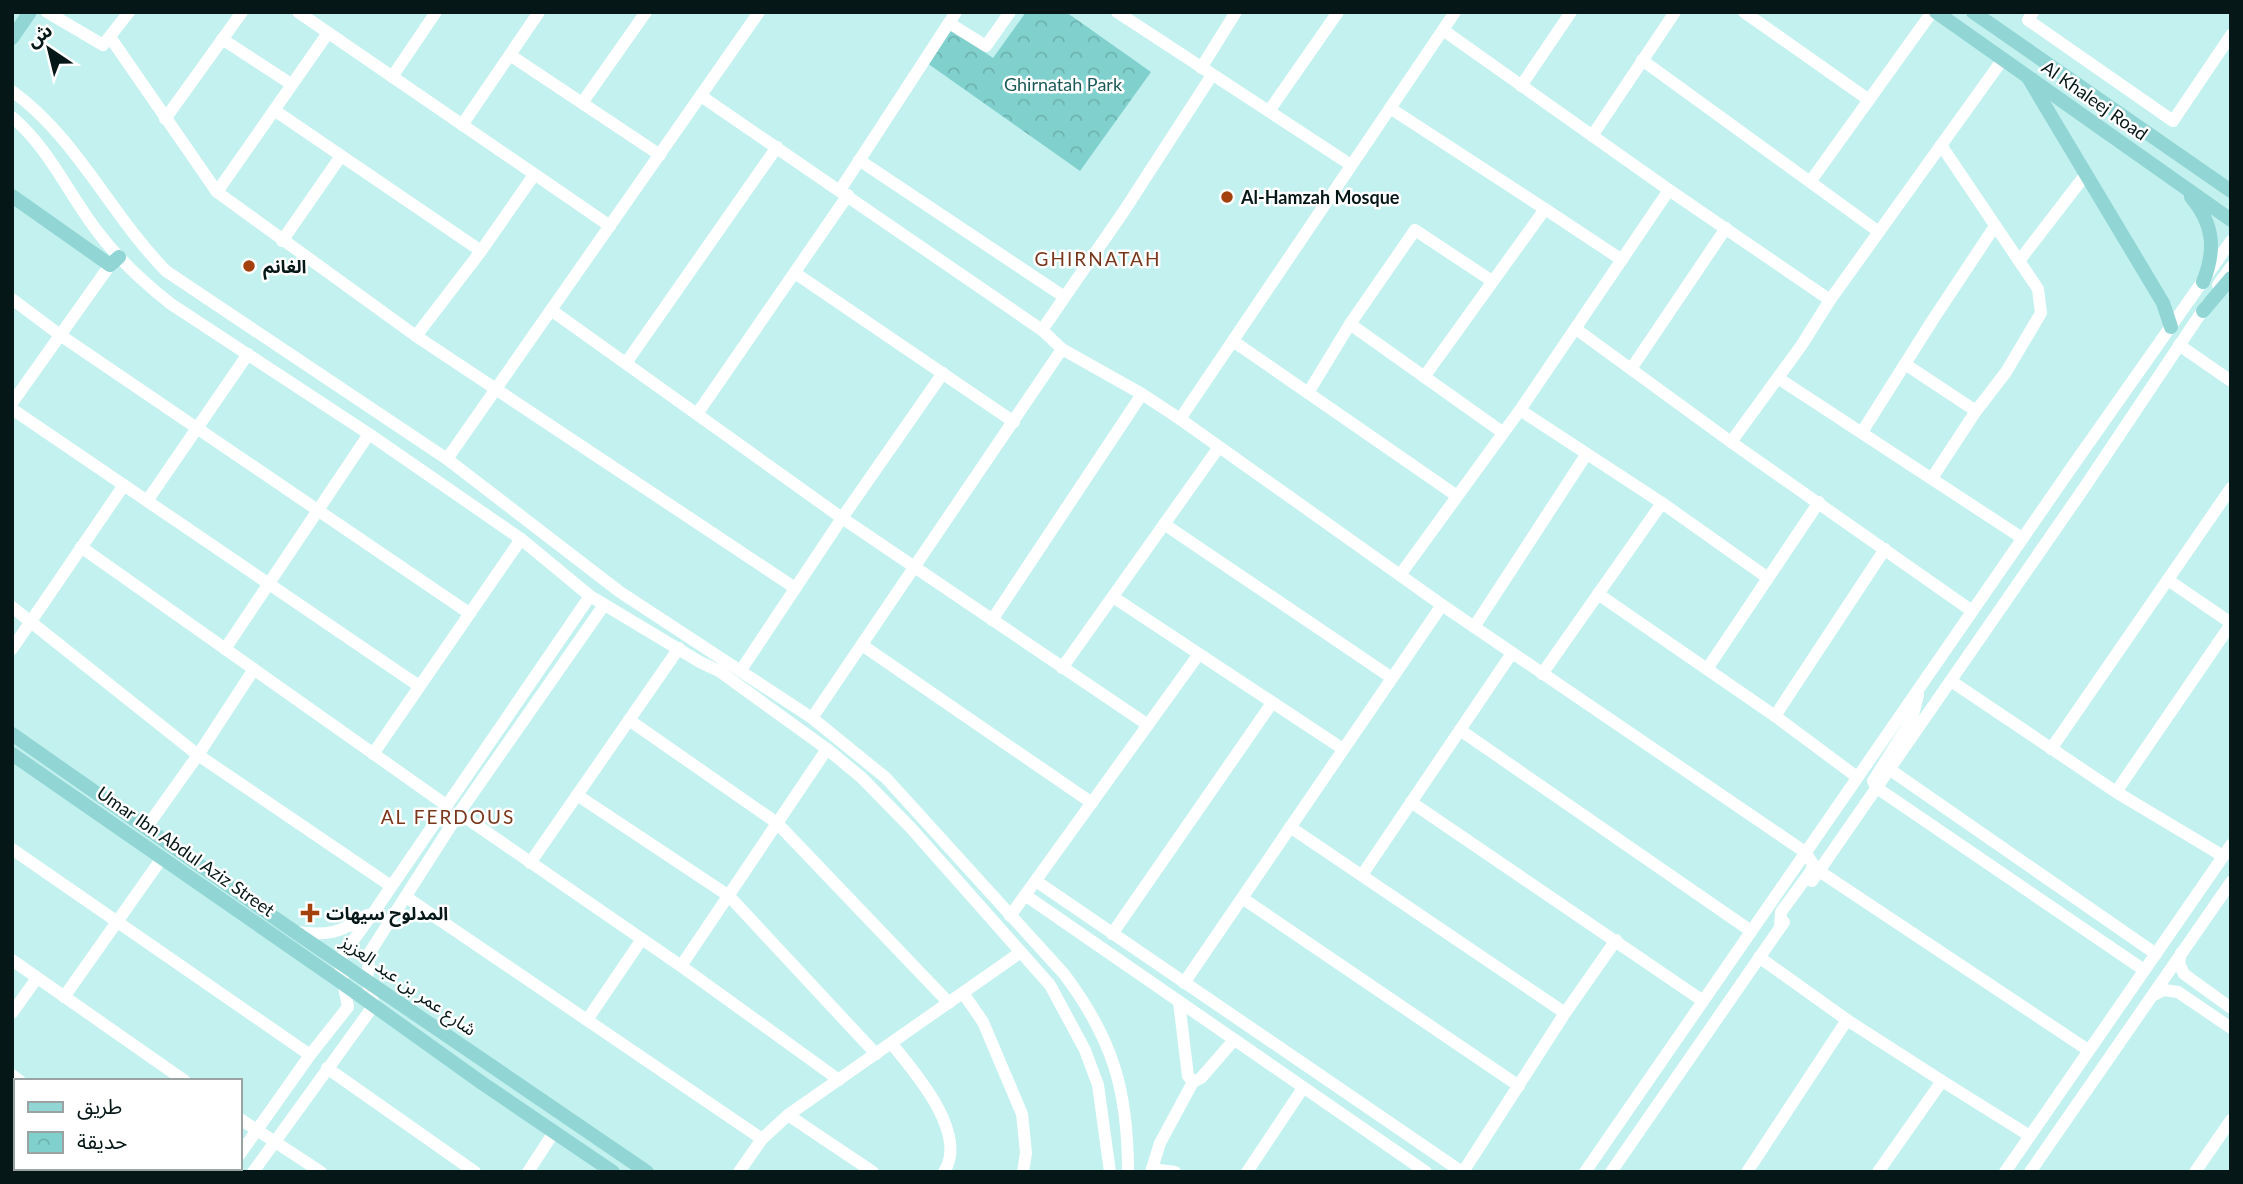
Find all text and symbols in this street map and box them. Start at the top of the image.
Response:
north arrow [14,14,84,84]
text: ش [22,18,56,52]
street label: Al Khaleej Road [2038,55,2152,145]
park label: Ghirnatah Park [1004,73,1123,95]
place label: Al-Hamzah Mosque [1240,186,1400,208]
marker: Al-Hamzah Mosque [1219,189,1235,205]
district label: GHIRNATAH [1035,247,1161,270]
place label: الغانم [263,255,307,280]
marker: الغانم [241,258,257,274]
street label: Umar Ibn Abdul Aziz Street [93,781,280,921]
district label: AL FERDOUS [381,805,515,828]
place label: المدلوح سيهات [326,902,448,927]
marker: المدلوح سيهات [300,903,320,923]
street label: شارع عمر بن عبد العزيز [334,929,481,1043]
legend [14,1079,242,1170]
text: طريق [77,1093,122,1120]
text: حديقة [77,1128,127,1153]

